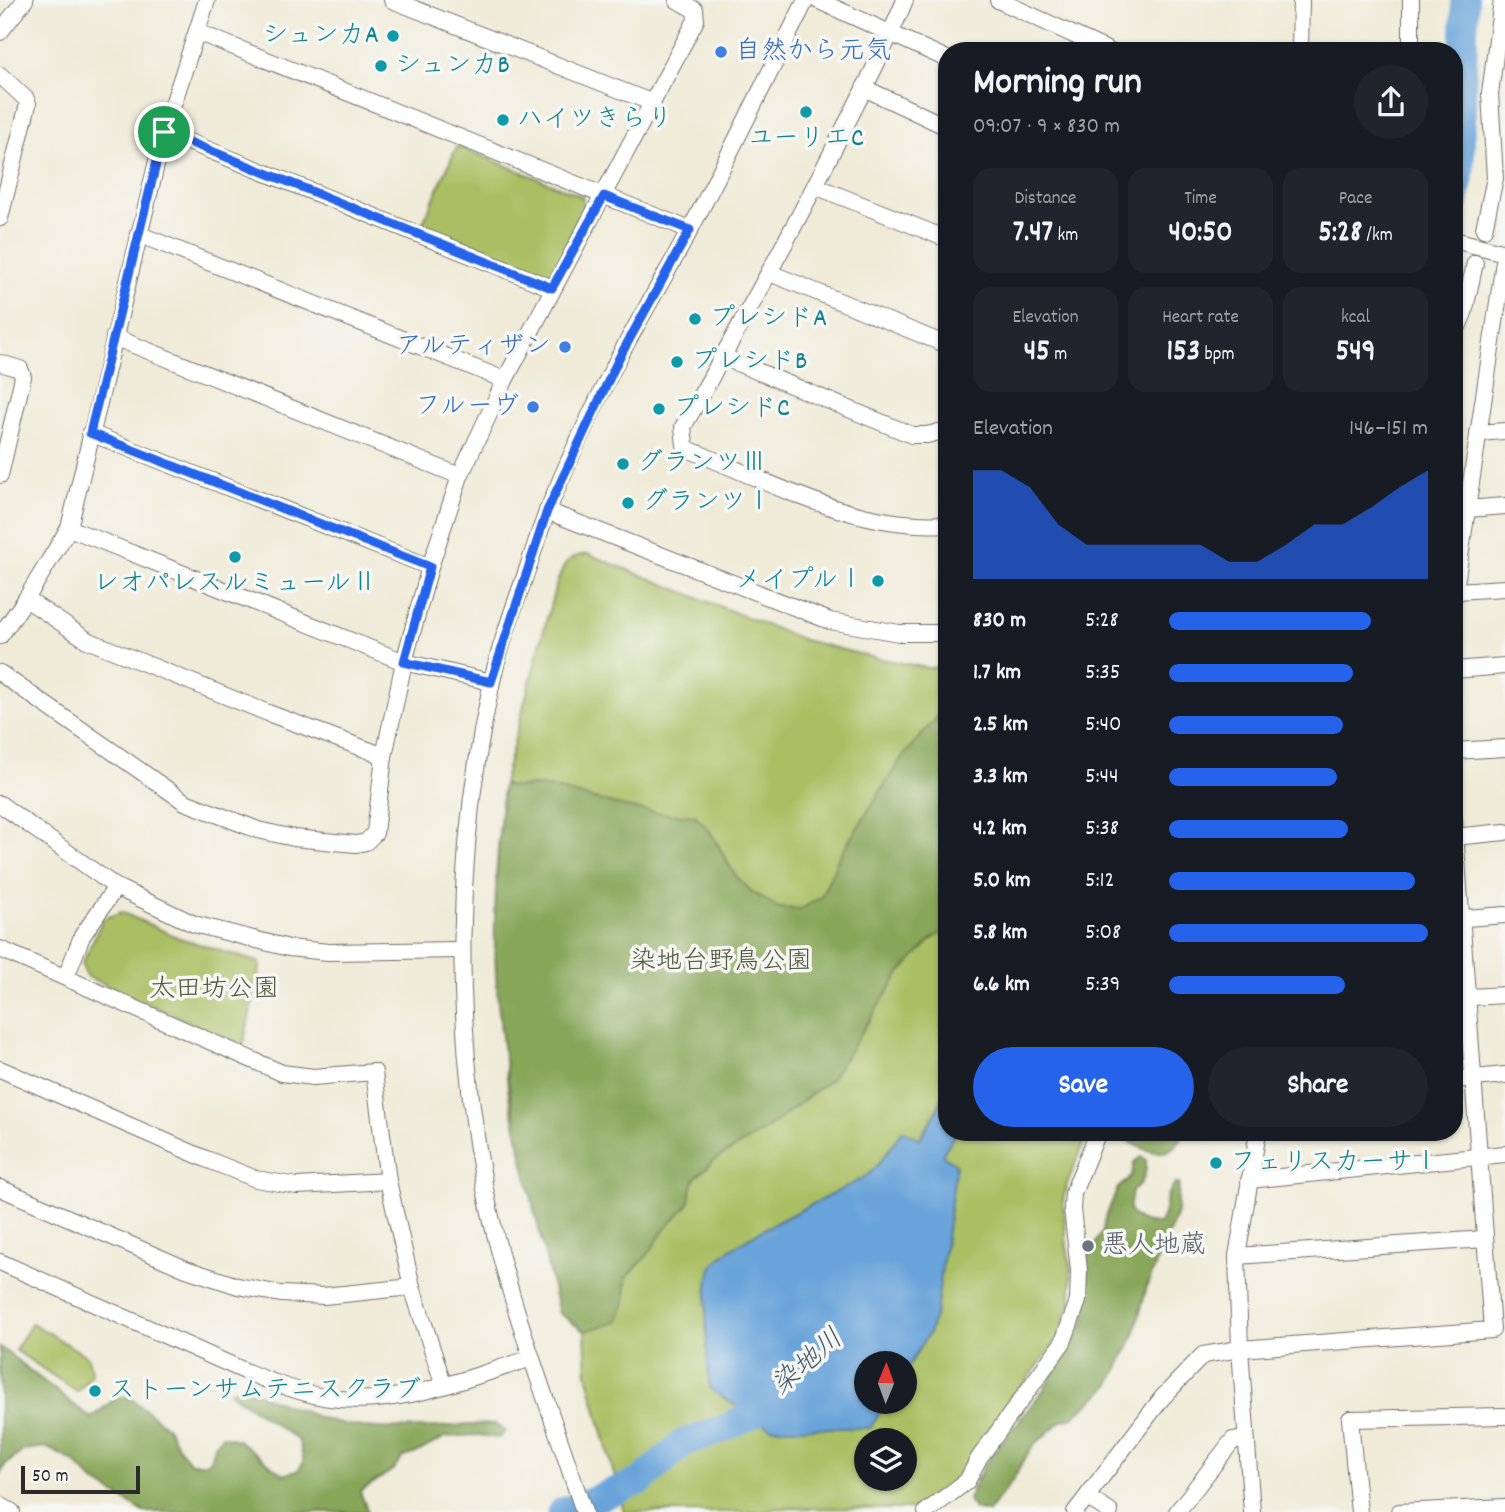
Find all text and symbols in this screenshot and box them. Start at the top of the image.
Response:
place label: シュンカA [262,18,379,55]
marker: シュンカA [385,28,401,44]
place label: 自然から元気 [735,34,891,71]
marker: 自然から元気 [713,44,729,60]
place label: シュンカB [395,48,510,85]
text: Morning run [973,57,1142,112]
marker: シュンカB [373,58,389,74]
button: share [1354,65,1428,139]
pin [134,102,194,162]
place label: ハイツきらり [517,102,673,139]
marker: ユーリエC [798,104,814,120]
text: 09:07 · 9 × 830 m [973,111,1120,144]
marker: ハイツきらり [495,112,511,128]
icon: arrive [145,113,183,151]
place label: ユーリエC [748,121,864,158]
text: Distance [1015,186,1076,213]
text: Time [1184,186,1217,213]
text: Pace [1339,186,1372,213]
text: 7.47 [1013,213,1053,256]
text: 40:50 [1168,213,1233,256]
text: 5:28 [1318,213,1362,256]
text: km [1053,223,1078,250]
text: /km [1362,223,1393,250]
place label: プレシドA [709,301,827,338]
text: Elevation [1012,305,1079,332]
text: Heart rate [1162,305,1239,332]
text: kcal [1341,305,1370,332]
marker: プレシドA [687,311,703,327]
place label: アルティザン [396,329,551,366]
text: 45 [1024,332,1050,375]
text: 153 [1166,332,1200,375]
text: 549 [1335,332,1376,375]
marker: アルティザン [557,339,573,355]
text: m [1050,342,1067,369]
text: bpm [1200,342,1235,369]
place label: プレシドB [691,344,807,381]
marker: プレシドB [669,354,685,370]
place label: フルーヴ [415,389,519,426]
place label: プレシドC [673,391,790,428]
marker: フルーヴ [525,399,541,415]
marker: プレシドC [651,401,667,417]
text: Elevation [973,413,1053,446]
text: 146–151 m [1349,413,1428,446]
place label: グランツⅢ [637,446,767,483]
marker: グランツⅢ [615,456,631,472]
place label: グランツⅠ [642,485,772,522]
marker: グランツⅠ [620,495,636,511]
marker: レオパレスルミュールⅡ [227,549,243,565]
place label: メイプルⅠ [736,563,864,600]
place label: レオパレスルミュールⅡ [93,566,377,603]
marker: メイプルⅠ [870,573,886,589]
text: 830 m [973,605,1026,638]
text: 5:28 [1085,605,1119,638]
text: 1.7 km [973,657,1021,690]
text: 5:35 [1085,657,1120,690]
text: 2.5 km [973,709,1028,742]
text: 5:40 [1085,709,1122,742]
text: 3.3 km [973,761,1028,794]
text: 5:44 [1085,761,1119,794]
text: 4.2 km [973,813,1027,846]
text: 5:38 [1085,813,1119,846]
text: 5.0 km [973,865,1031,898]
text: 5:12 [1085,865,1115,898]
text: 5.8 km [973,917,1027,950]
text: 5:08 [1085,917,1121,950]
park label: 染地台野鳥公園 [630,944,812,981]
text: 6.6 km [973,969,1030,1002]
text: 5:39 [1085,969,1120,1002]
park label: 太田坊公園 [149,972,279,1009]
button: Save [973,1047,1194,1127]
button: Share [1208,1047,1428,1127]
place label: フェリスカーサⅠ [1230,1145,1439,1182]
marker: フェリスカーサⅠ [1208,1155,1224,1171]
place label: 悪人地蔵 [1102,1228,1206,1265]
marker: 悪人地蔵 [1080,1238,1096,1254]
water label: 染地川 [764,1321,854,1407]
north arrow [854,1351,917,1414]
map controls [854,1351,917,1491]
place label: ストーンサムテニスクラブ [109,1373,421,1410]
marker: ストーンサムテニスクラブ [87,1383,103,1399]
button: layers [854,1428,917,1491]
scale bar [21,1463,140,1495]
text: 50 m [32,1464,69,1491]

